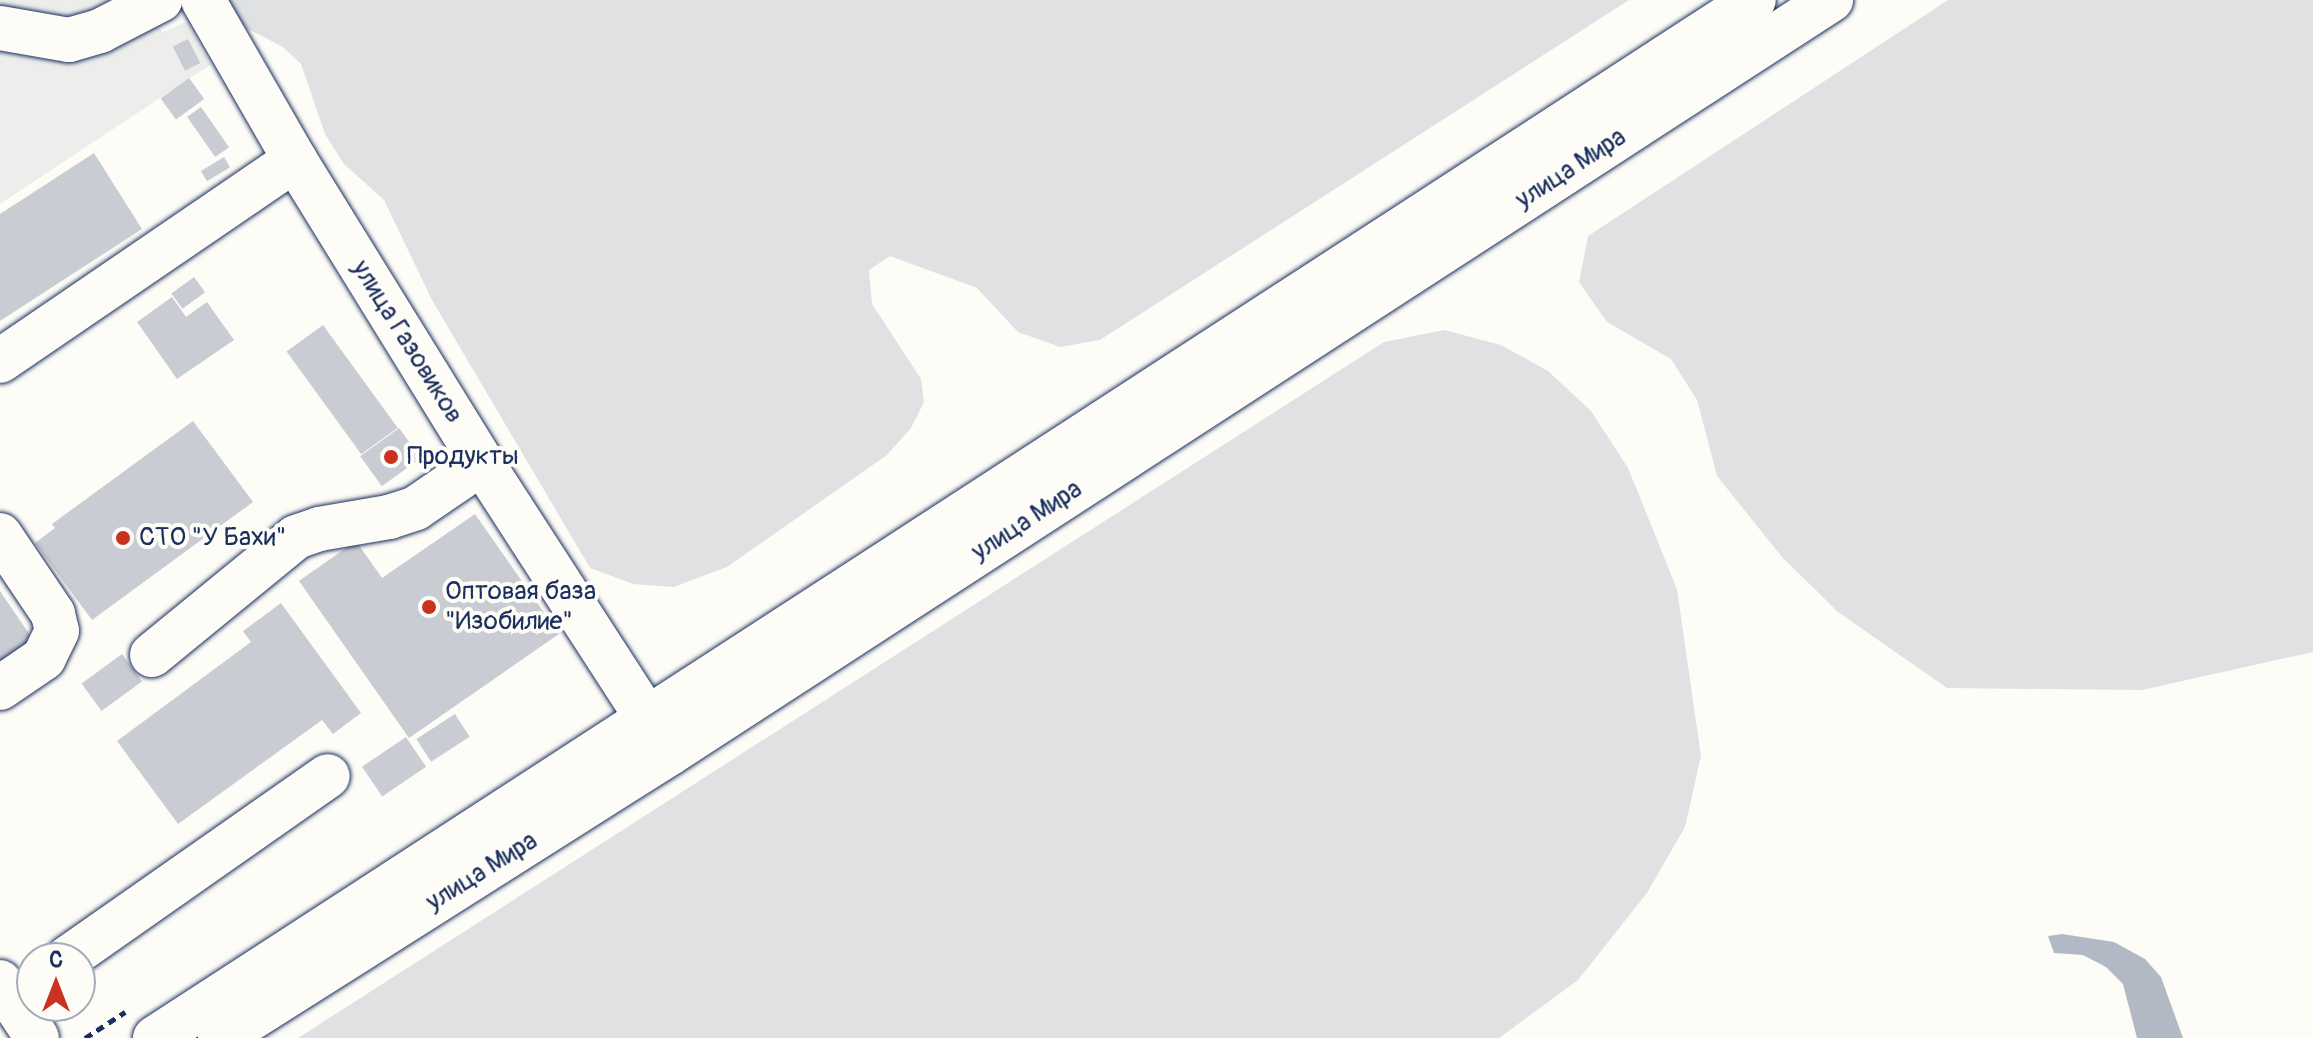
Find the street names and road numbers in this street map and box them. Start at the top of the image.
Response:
street label: улица Мира [1510,122,1632,216]
street label: улица Газовиков [345,255,469,429]
street label: улица Мира [966,474,1088,568]
street label: улица Мира [421,826,543,918]

